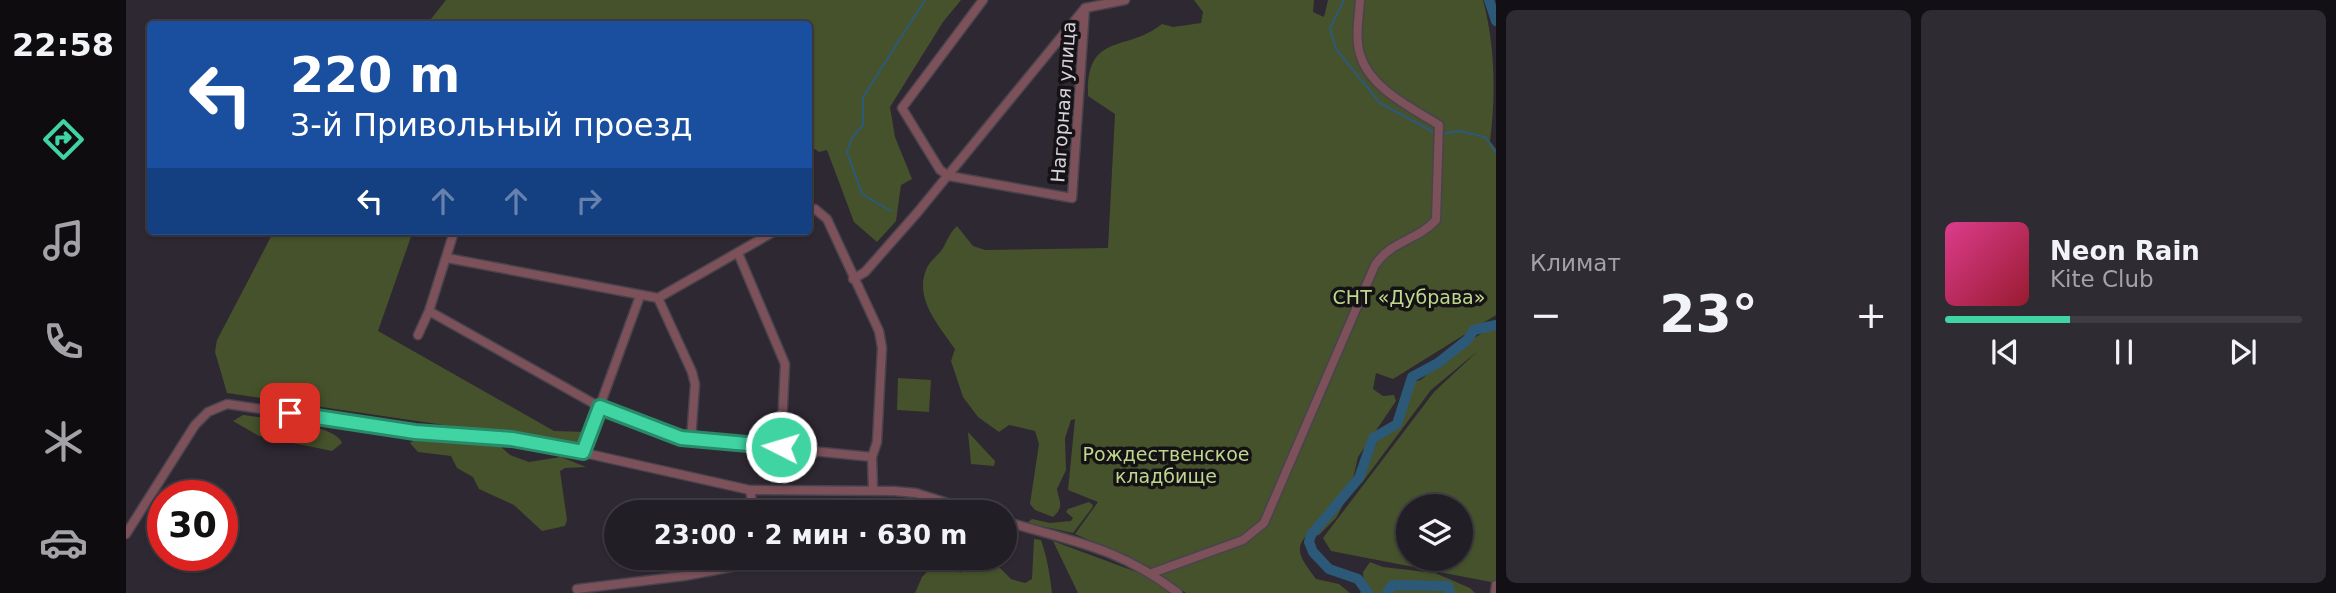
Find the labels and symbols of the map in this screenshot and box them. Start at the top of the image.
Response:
street label: Нагорная улица [1046,21,1080,183]
park label: СНТ «Дубрава» [1333,286,1485,308]
pin [260,383,320,443]
position arrow [744,410,818,484]
park label: Рождественское кладбище [1082,443,1250,487]
speed limit sign: 30 [147,480,238,571]

